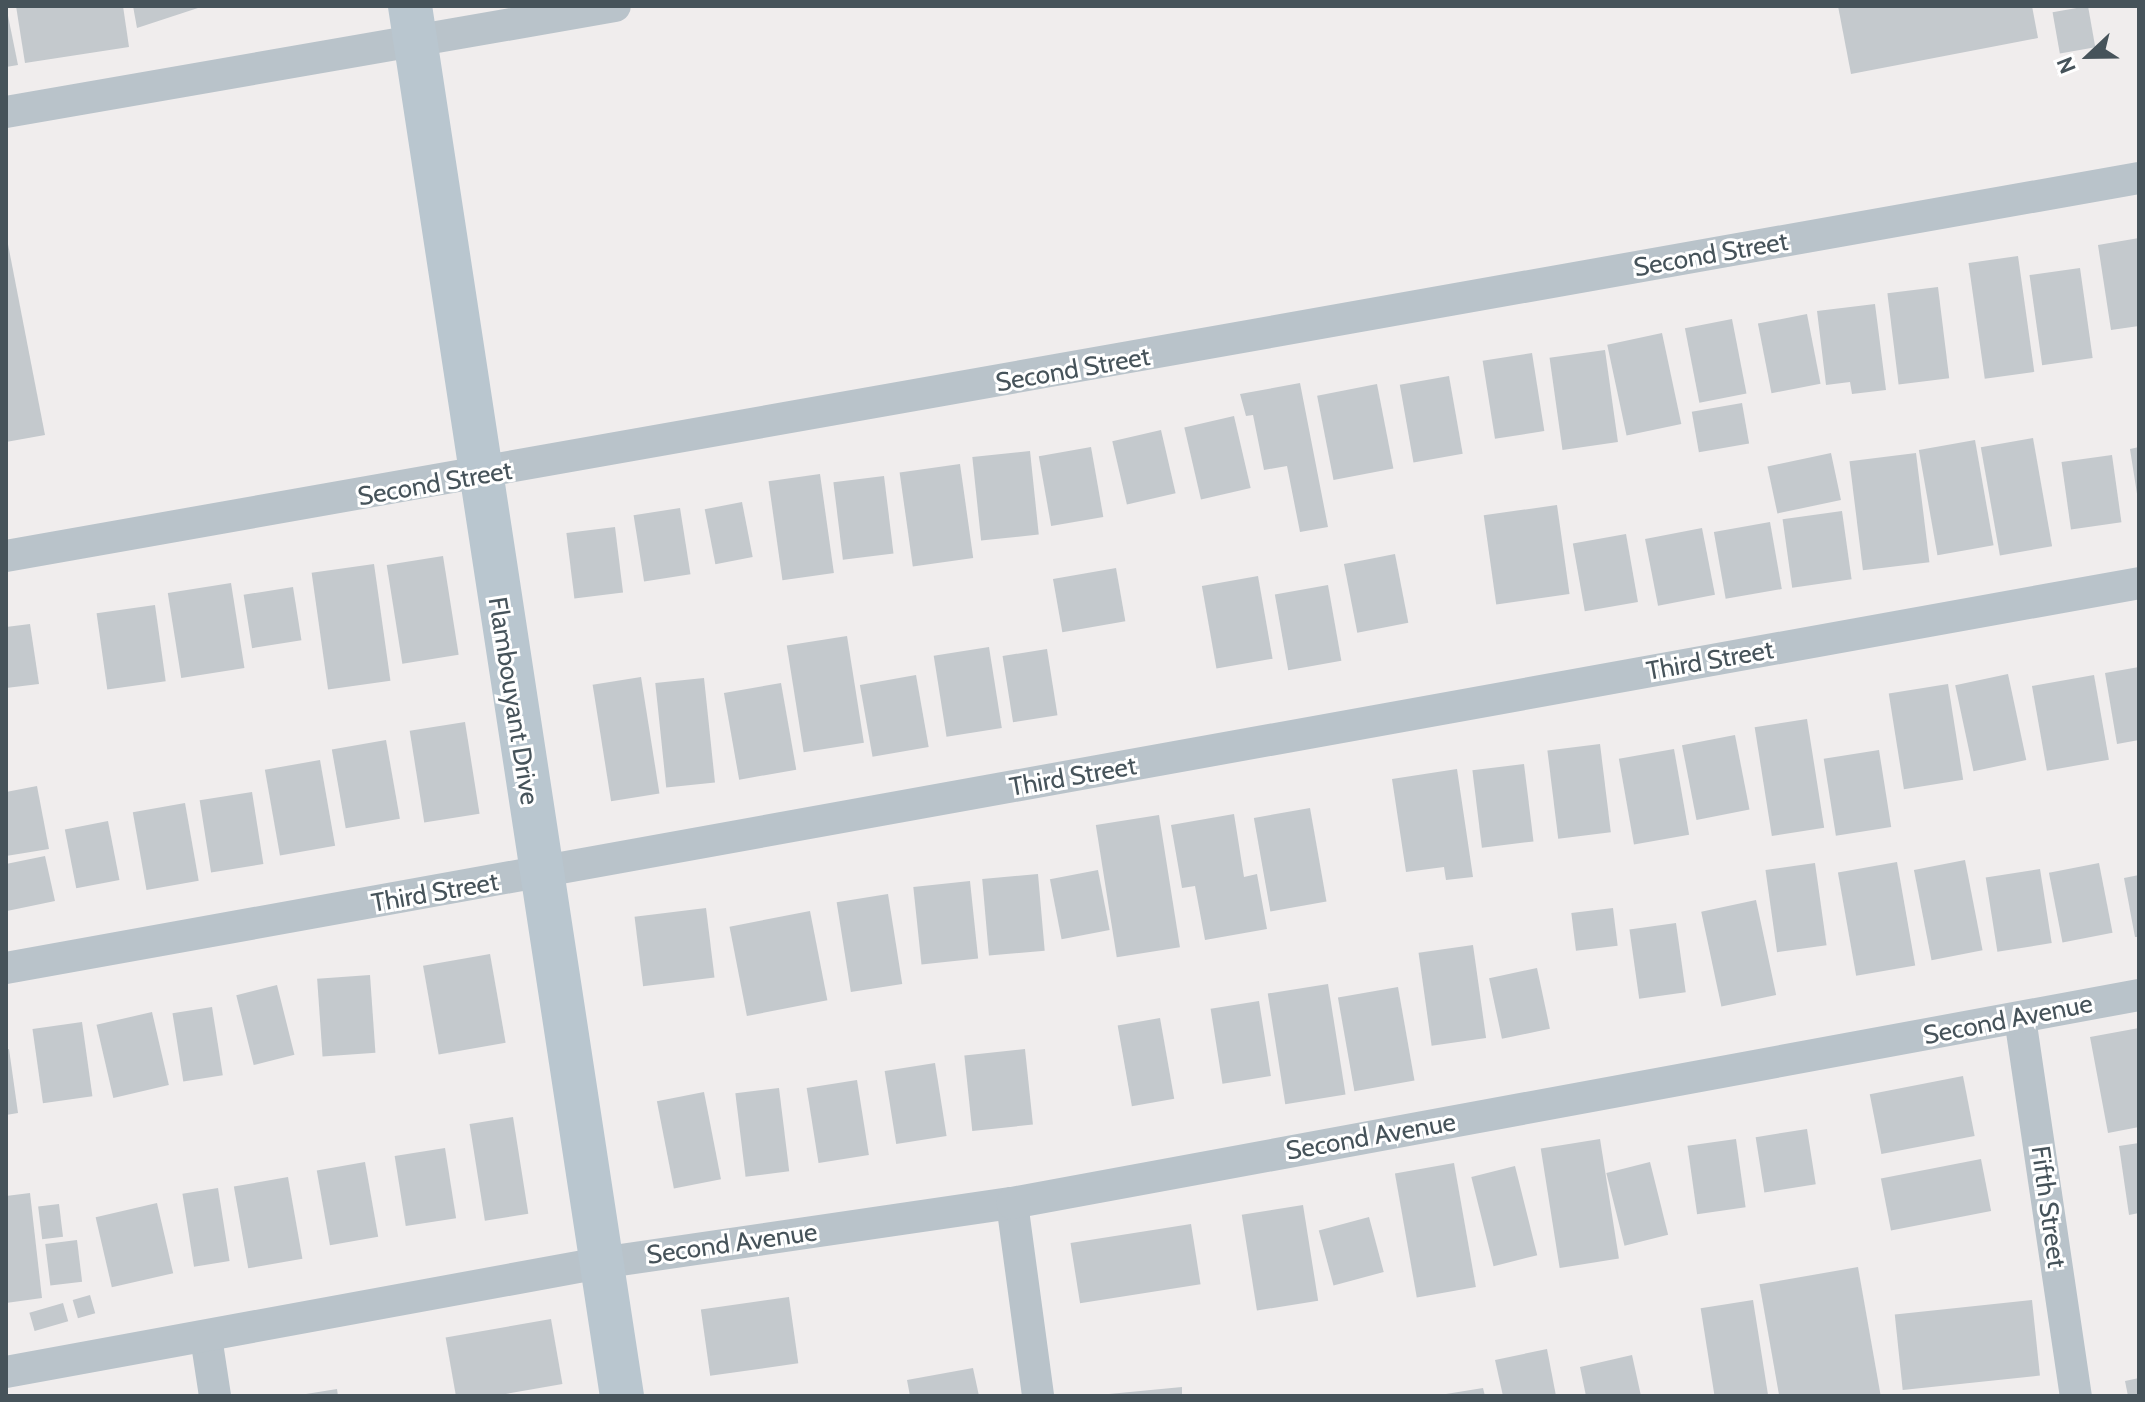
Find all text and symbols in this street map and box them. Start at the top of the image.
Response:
north arrow [2049,16,2129,96]
text: N [2051,53,2082,77]
street label: Second Street [1631,226,1791,284]
street label: Second Street [993,341,1153,399]
street label: Second Street [355,455,515,513]
street label: Flambouyant Drive [481,595,545,807]
street label: Third Street [1644,634,1776,688]
street label: Third Street [1007,750,1139,804]
street label: Third Street [369,866,501,920]
street label: Second Avenue [1921,988,2095,1052]
street label: Second Avenue [1284,1107,1458,1167]
street label: Fifth Street [2024,1144,2072,1270]
street label: Second Avenue [645,1217,819,1271]

